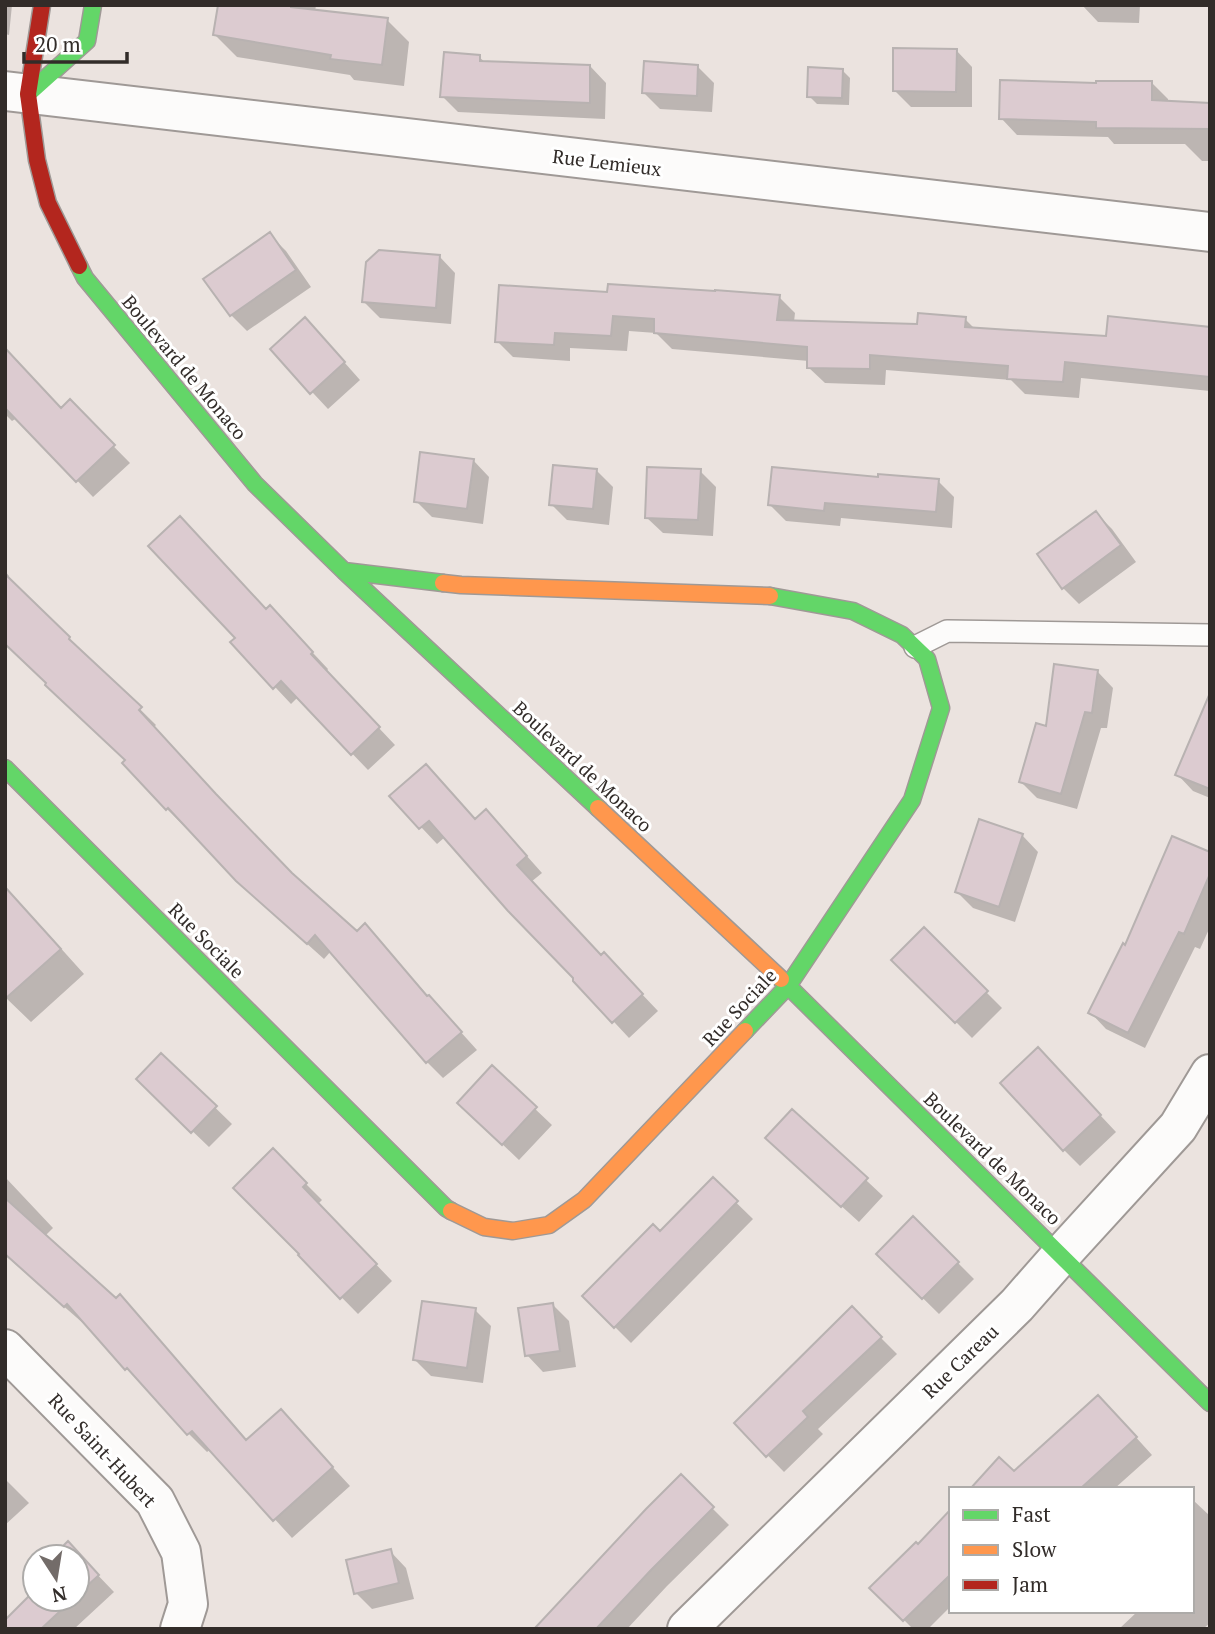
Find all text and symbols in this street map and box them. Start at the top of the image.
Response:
scale bar [24,21,128,65]
text: 20 m [35,30,81,58]
street label: Rue Lemieux [551,143,663,181]
street label: Boulevard de Monaco [117,290,253,444]
street label: Boulevard de Monaco [508,695,658,837]
street label: Rue Sociale [164,897,250,983]
street label: Rue Sociale [697,963,781,1051]
street label: Boulevard de Monaco [919,1086,1067,1230]
street label: Rue Careau [917,1318,1003,1403]
street label: Rue Saint-Hubert [44,1388,162,1512]
legend [949,1487,1194,1613]
text: Fast [1012,1500,1051,1528]
text: Slow [1012,1535,1057,1563]
north arrow [21,1543,91,1613]
text: Jam [1012,1570,1048,1598]
text: N [49,1581,69,1609]

